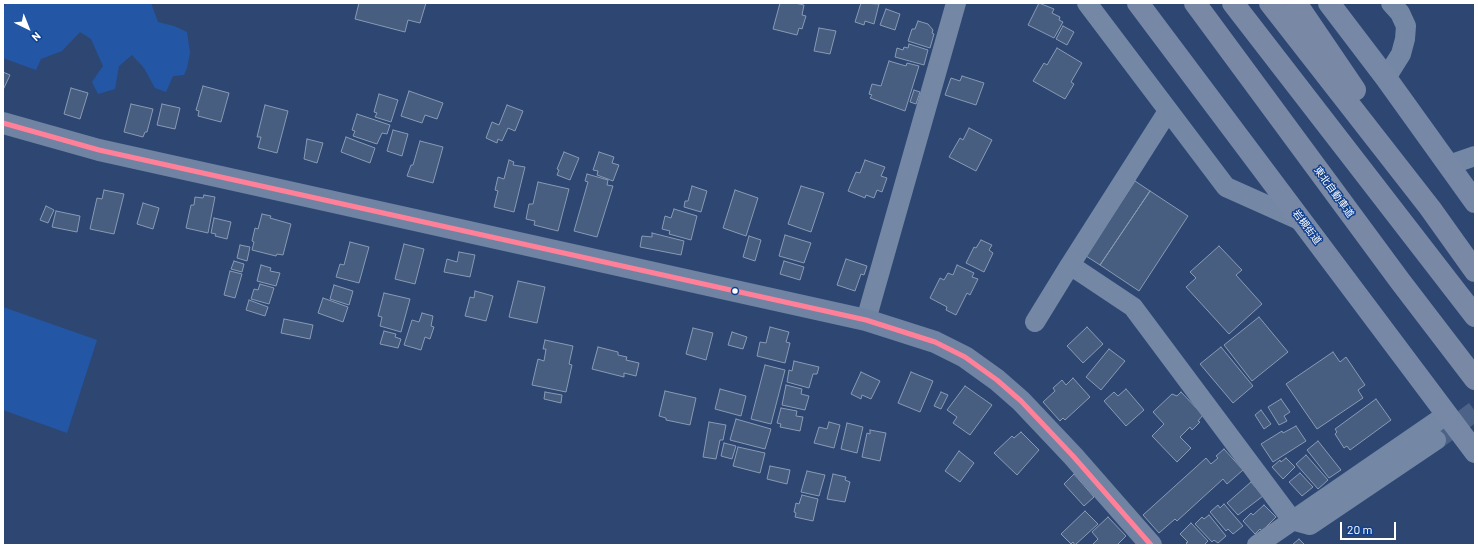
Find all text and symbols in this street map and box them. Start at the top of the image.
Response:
north arrow [8,8,48,48]
text: N [29,30,44,44]
street label: 東北自動車道 [1312,164,1356,220]
street label: 岩槻街道 [1290,207,1324,247]
unlabelled marker [730,286,740,296]
scale bar [1342,514,1398,540]
text: 20 m [1347,522,1373,536]

